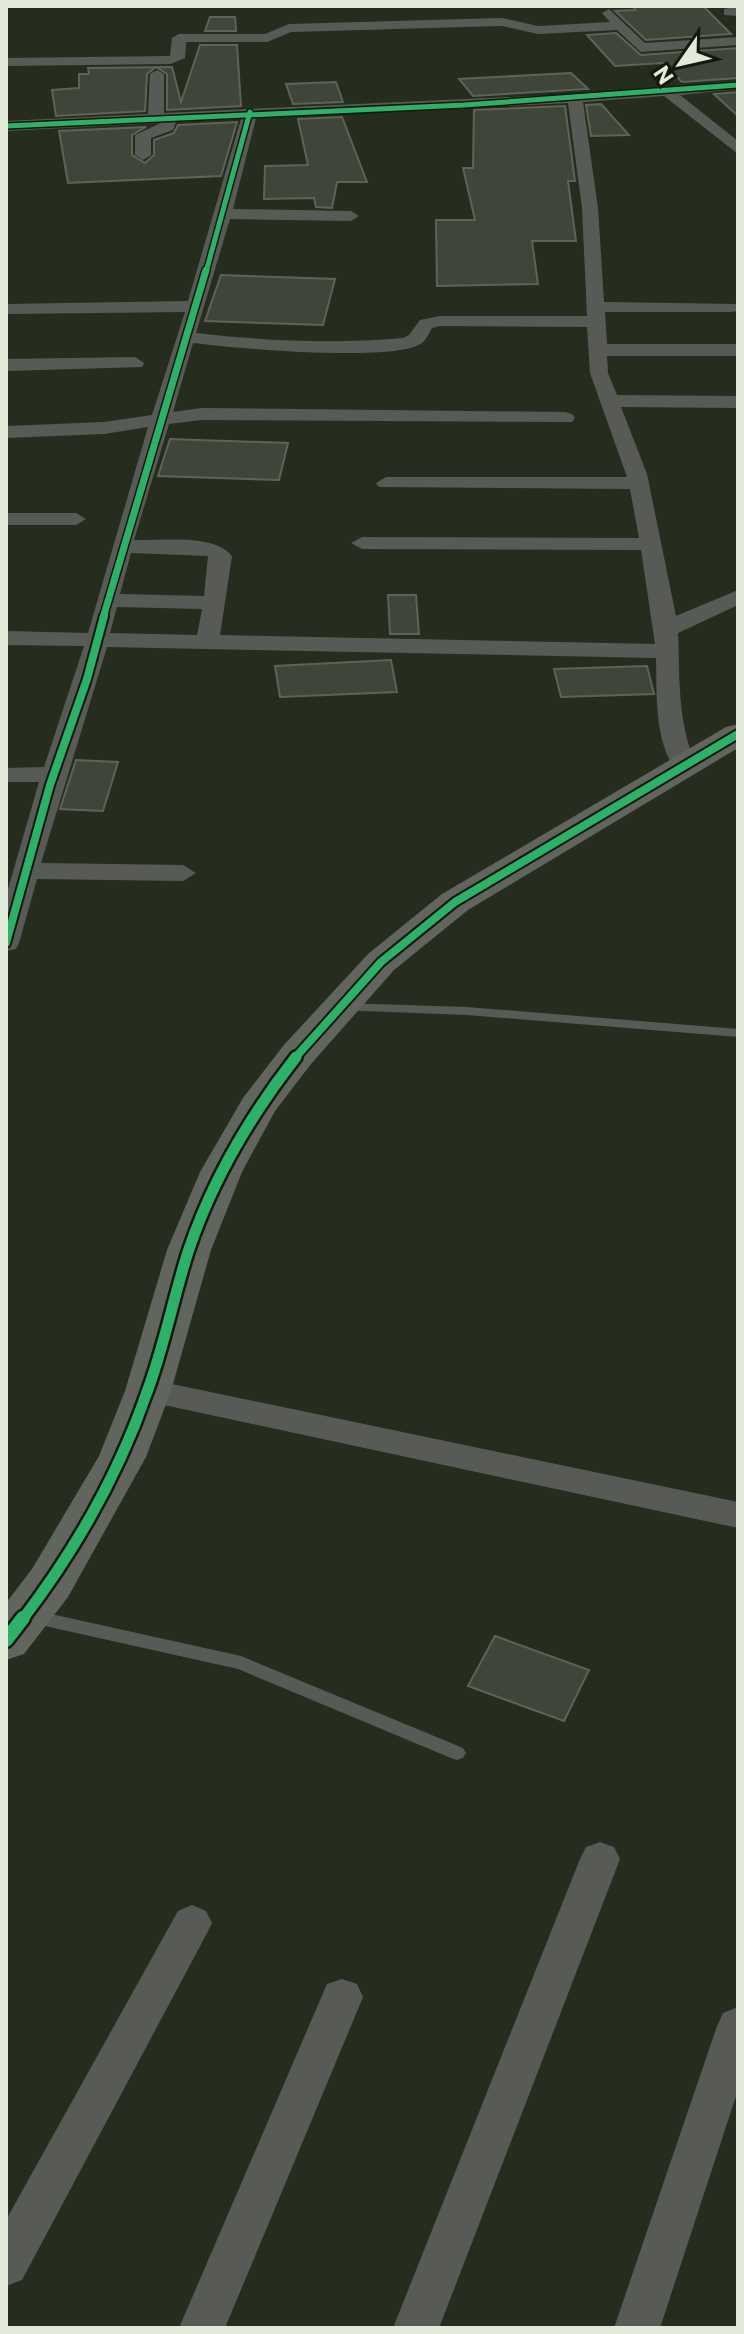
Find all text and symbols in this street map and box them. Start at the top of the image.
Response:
north arrow [640,24,720,104]
text: N [647,61,679,90]

